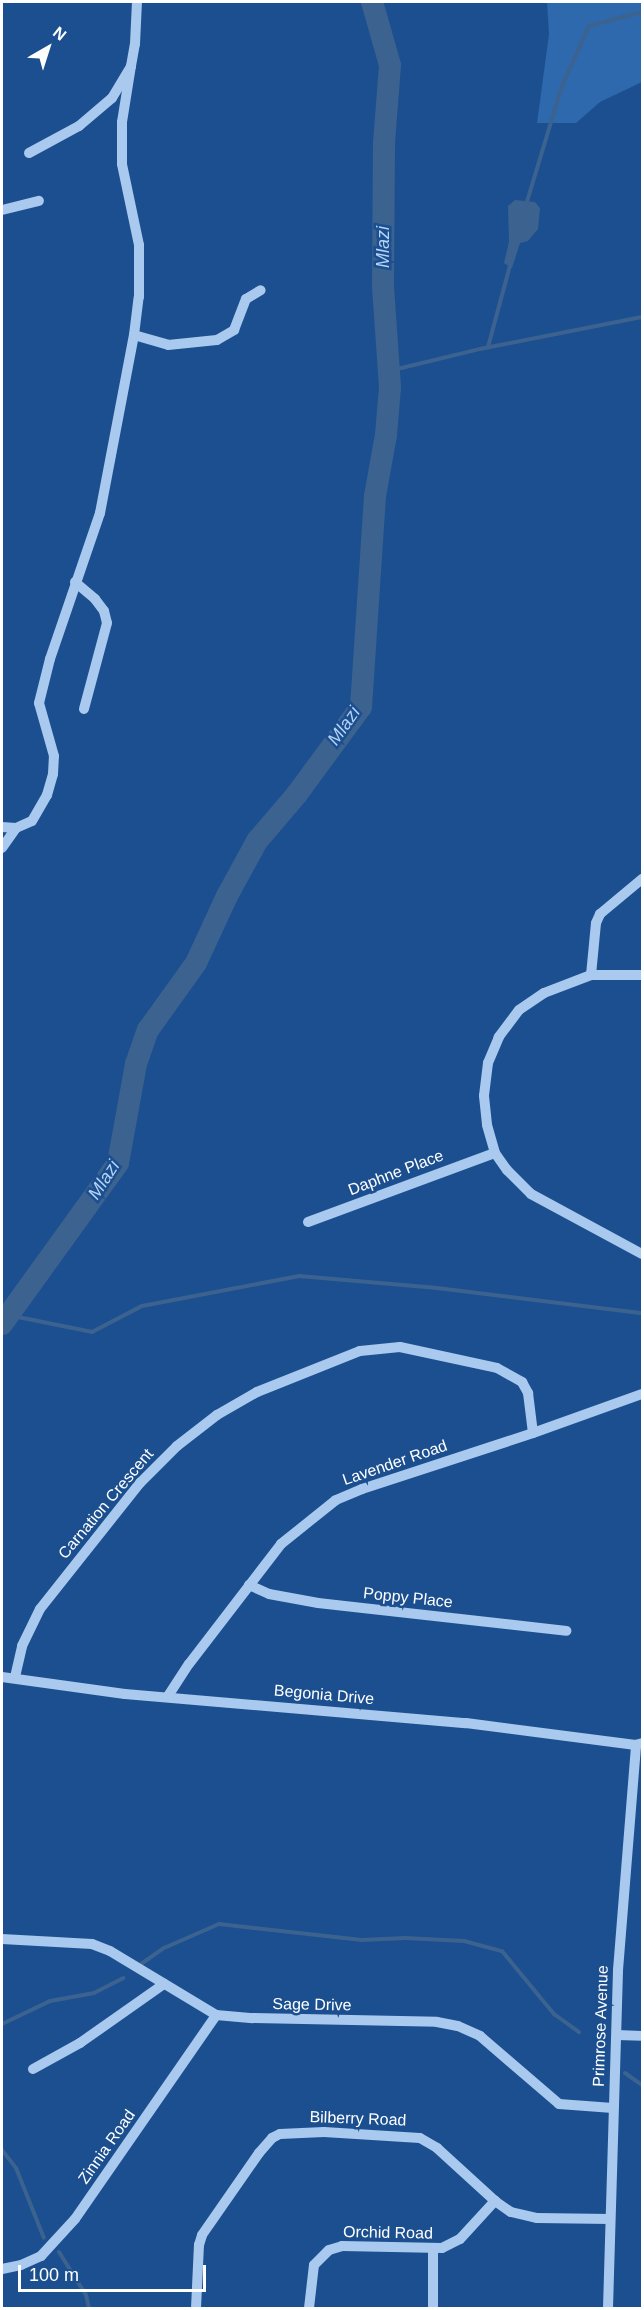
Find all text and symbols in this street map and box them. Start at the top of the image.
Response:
north arrow [18,18,78,78]
text: N [50,23,69,44]
water label: Mlazi [372,226,394,268]
water label: Mlazi [323,703,365,749]
street label: Daphne Place [346,1146,446,1200]
water label: Mlazi [84,1157,124,1203]
street label: Lavender Road [340,1436,450,1490]
street label: Carnation Crescent [54,1445,158,1563]
street label: Poppy Place [362,1584,454,1612]
street label: Begonia Drive [273,1681,375,1709]
street label: Primrose Avenue [589,1964,613,2088]
street label: Sage Drive [272,1995,352,2015]
street label: Zinnia Road [74,2106,140,2188]
street label: Bilberry Road [309,2108,407,2130]
street label: Orchid Road [343,2223,433,2243]
scale bar [21,2253,208,2291]
text: 100 m [29,2265,79,2285]

